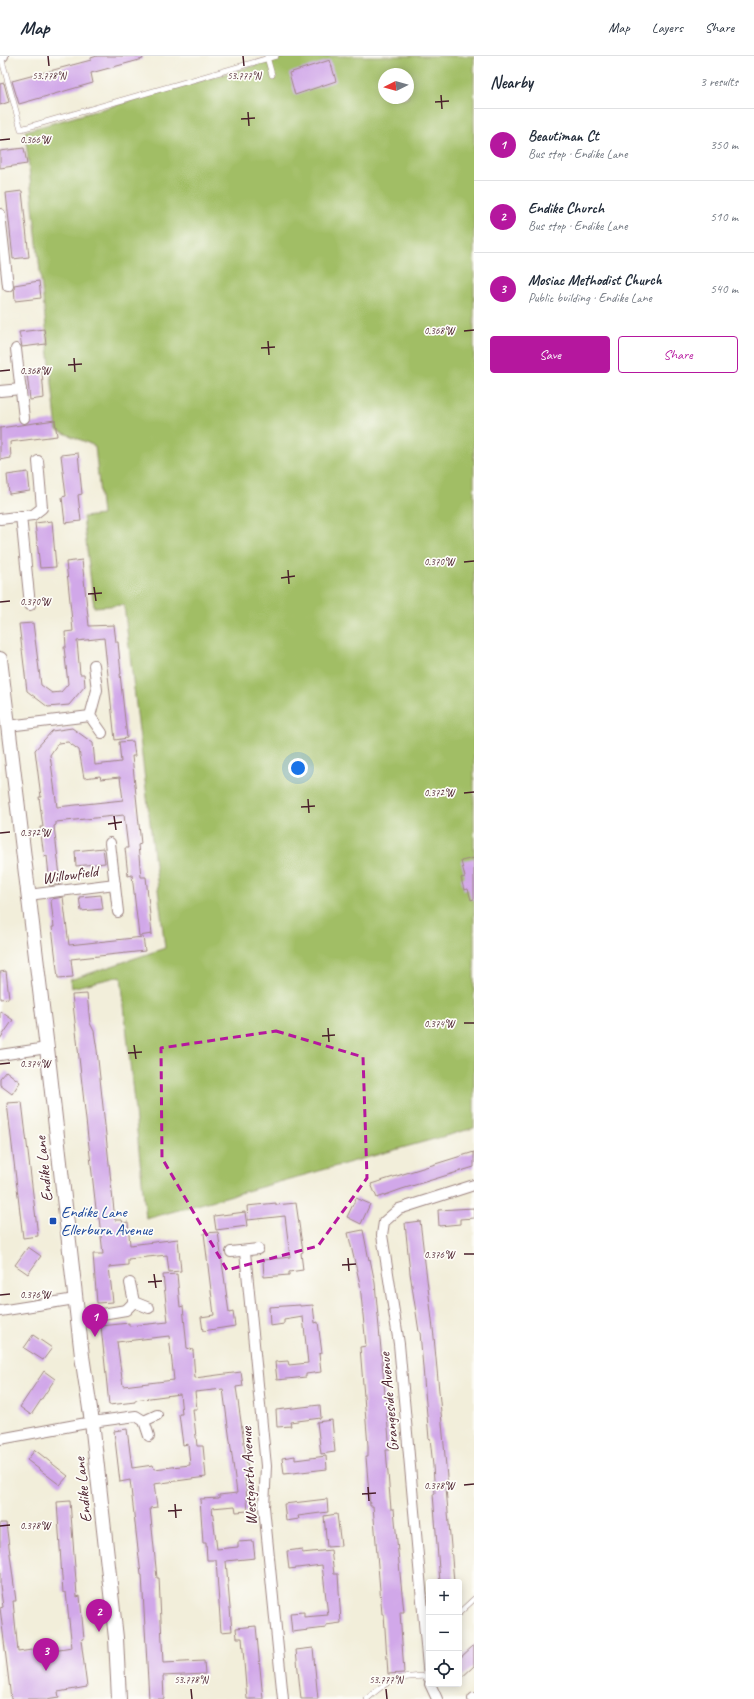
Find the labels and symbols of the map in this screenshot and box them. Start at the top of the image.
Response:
north arrow [378,68,414,104]
text: 53.778°N [32,69,68,82]
text: 53.777°N [227,69,263,82]
text: 0.366°W [20,133,52,146]
text: 0.368°W [424,324,456,337]
text: 0.368°W [20,364,52,377]
text: 0.370°W [424,555,456,568]
text: 0.370°W [20,595,52,608]
your location [288,758,308,778]
text: 0.372°W [424,786,456,799]
text: 0.372°W [20,826,52,839]
street label: Willowfield [41,861,102,889]
text: 0.374°W [424,1017,456,1030]
text: 0.374°W [20,1057,52,1070]
street label: Endike Lane [30,1134,57,1203]
place label: Endike Lane Ellerburn Avenue [61,1202,154,1240]
marker: Endike Lane Ellerburn Avenue [48,1216,58,1226]
text: 0.376°W [424,1248,456,1261]
text: 0.376°W [20,1288,52,1301]
pin: 1 [82,1304,108,1337]
street label: Grangeside Avenue [375,1350,403,1452]
street label: Westgarth Avenue [236,1424,262,1526]
street label: Endike Lane [69,1455,96,1524]
text: 0.378°W [424,1479,456,1492]
text: 0.378°W [20,1519,52,1532]
pin: 2 [86,1599,112,1632]
pin: 3 [33,1638,59,1671]
text: 53.778°N [174,1673,210,1686]
text: 53.777°N [369,1673,405,1686]

